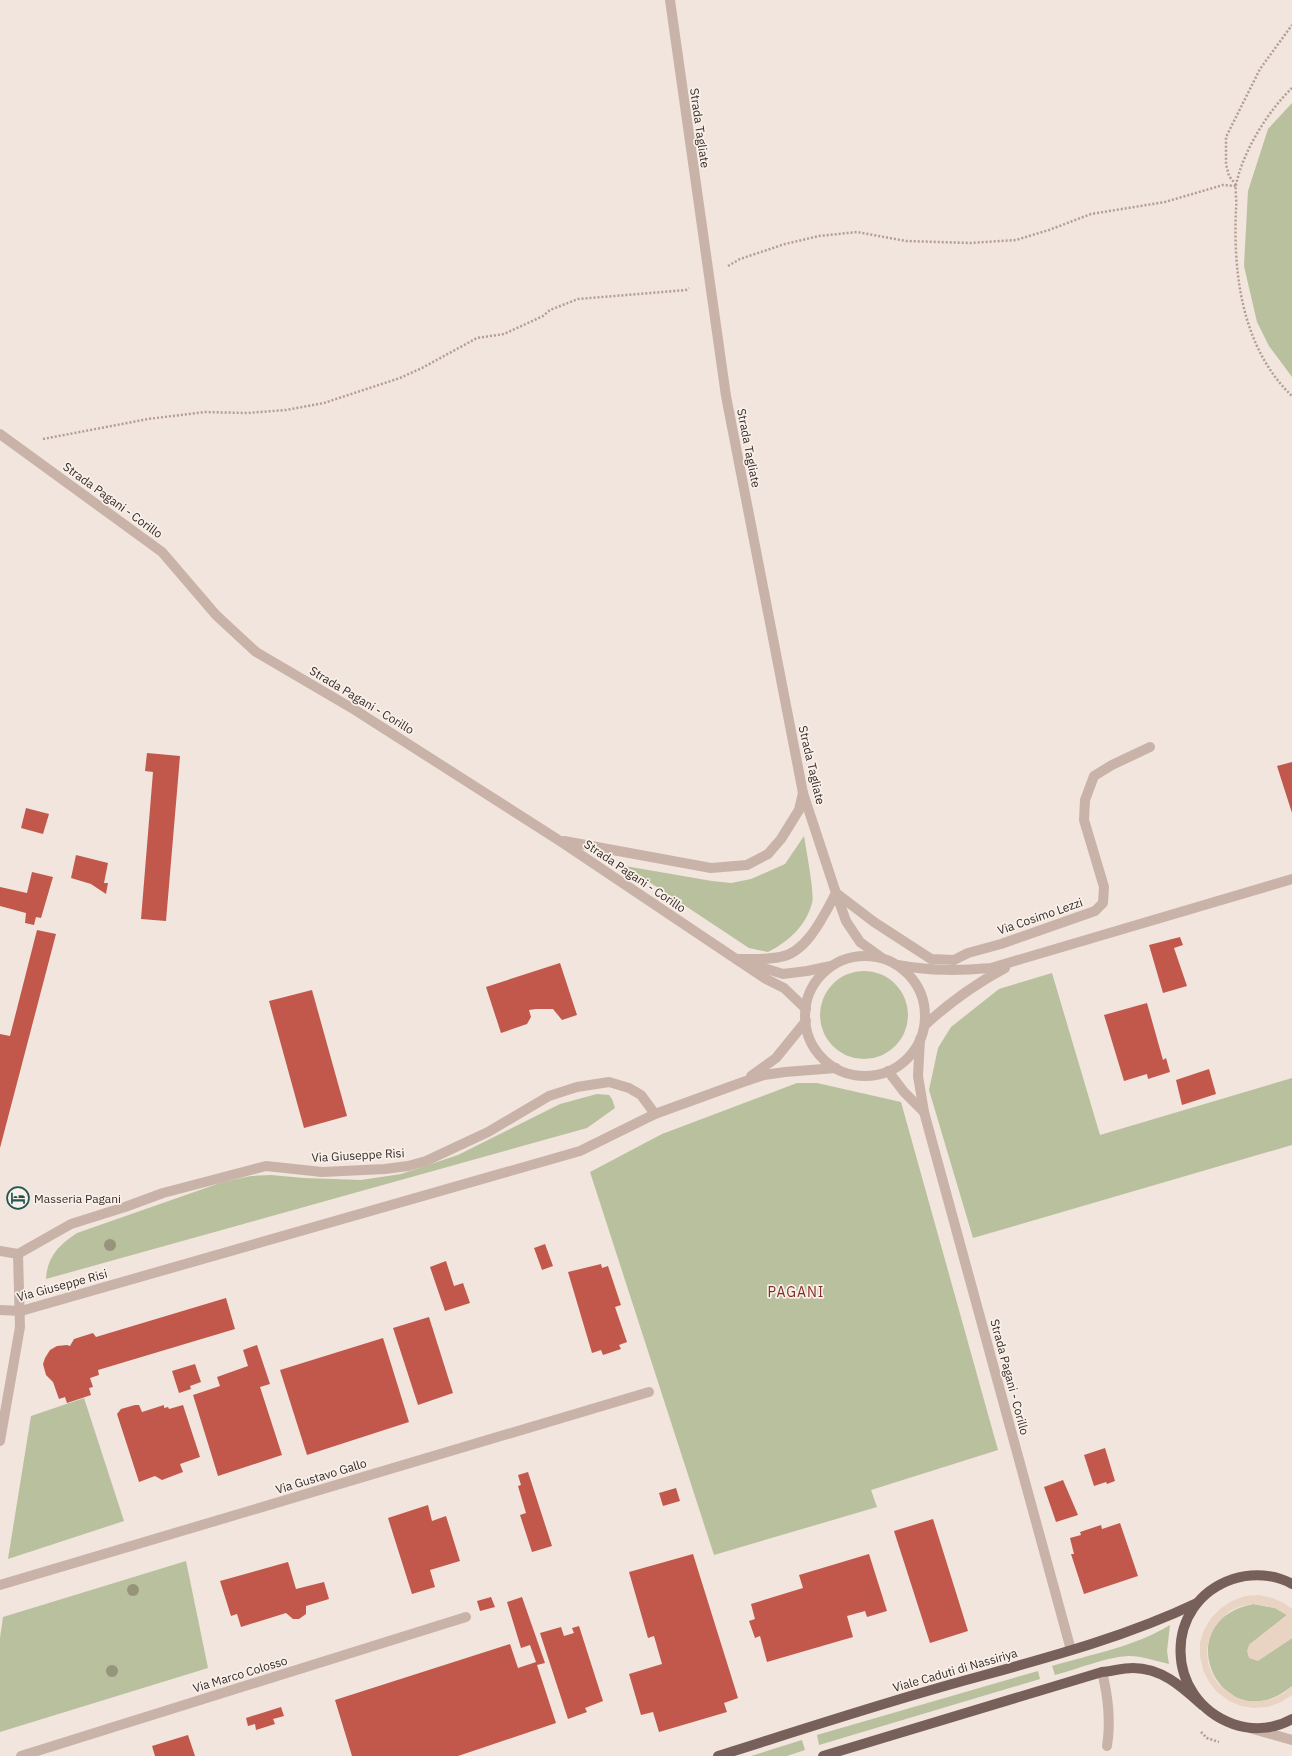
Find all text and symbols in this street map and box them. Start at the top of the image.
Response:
street label: Strada Tagliate [687,87,713,169]
street label: Strada Tagliate [734,407,764,489]
street label: Strada Pagani - Corillo [60,459,166,541]
street label: Strada Pagani - Corillo [307,663,417,737]
street label: Strada Tagliate [796,724,828,806]
street label: Strada Pagani - Corillo [581,836,689,916]
street label: Via Cosimo Lezzi [995,894,1085,938]
street label: Via Giuseppe Risi [311,1145,405,1165]
hotel icon: Masseria Pagani [5,1185,31,1211]
place label: Masseria Pagani [34,1191,121,1206]
street label: Via Giuseppe Risi [15,1266,109,1304]
district label: PAGANI [768,1283,824,1301]
street label: Strada Pagani - Corillo [987,1317,1033,1437]
street label: Via Gustavo Gallo [274,1455,369,1497]
street label: Viale Caduti di Nassiriya [891,1645,1020,1695]
street label: Via Marco Colosso [191,1652,289,1696]

